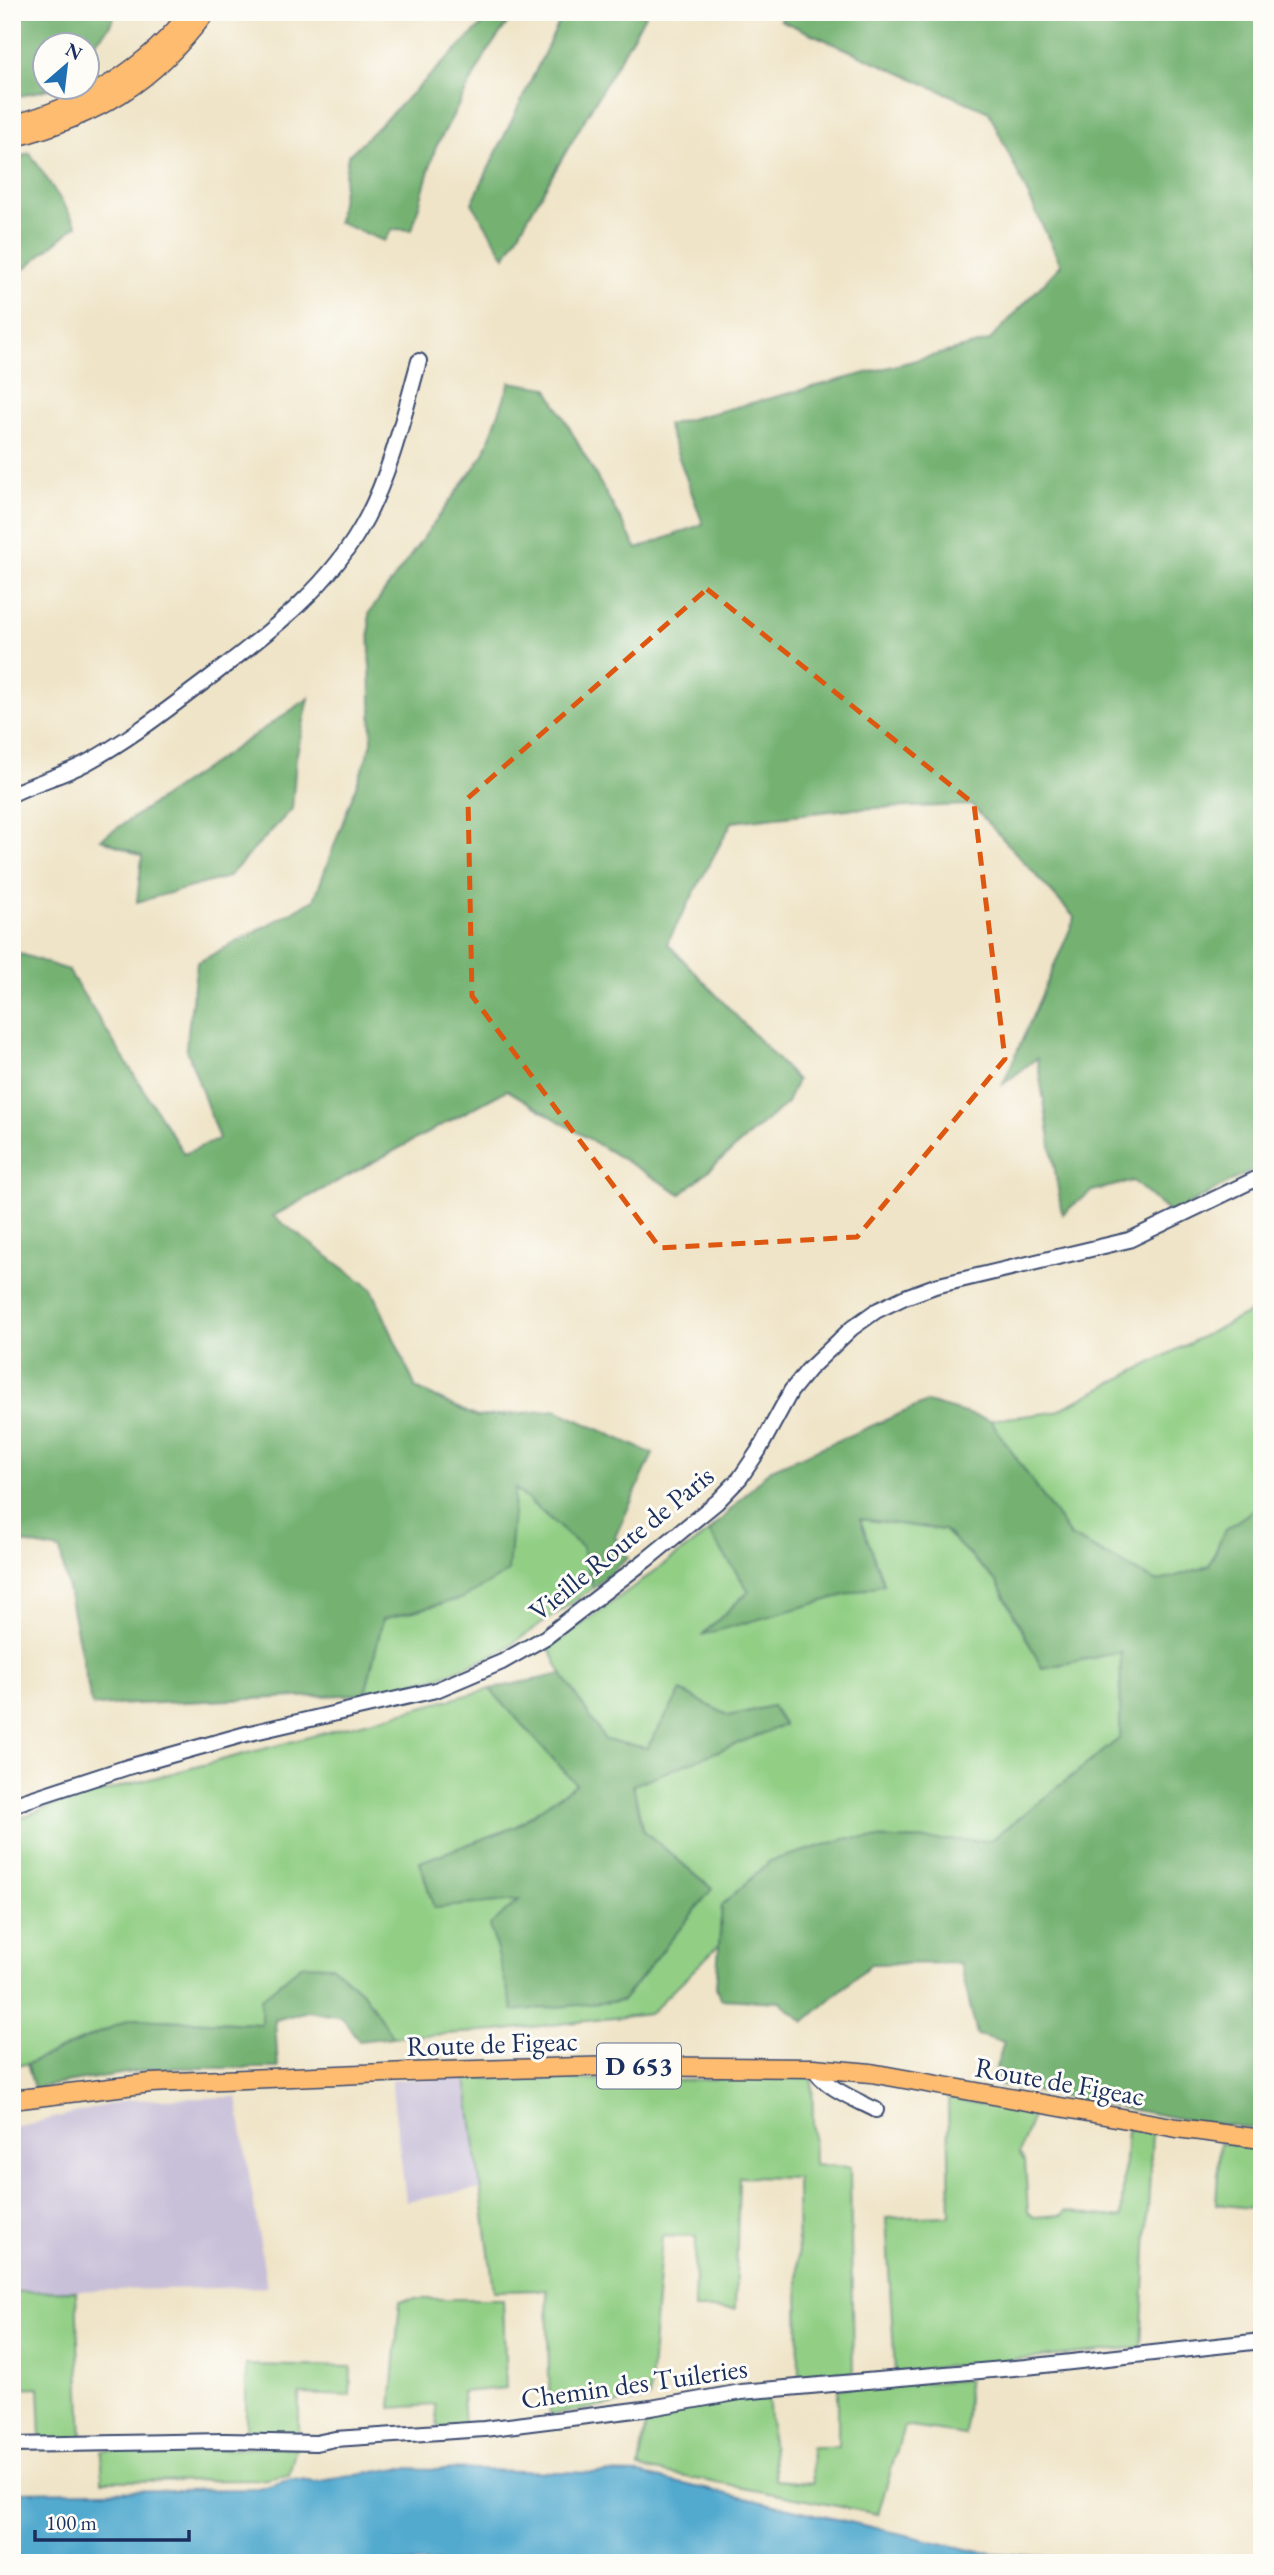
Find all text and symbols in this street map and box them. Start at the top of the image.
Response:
north arrow [32,32,102,102]
text: N [61,37,87,66]
street label: Vieille Route de Paris [521,1457,721,1629]
street label: Route de Figeac [406,2022,578,2064]
road number: D 653 [597,2044,681,2088]
street label: Route de Figeac [972,2048,1148,2114]
street label: Chemin des Tuileries [519,2349,749,2417]
scale bar [35,2498,189,2542]
text: 100 m [46,2509,97,2536]

